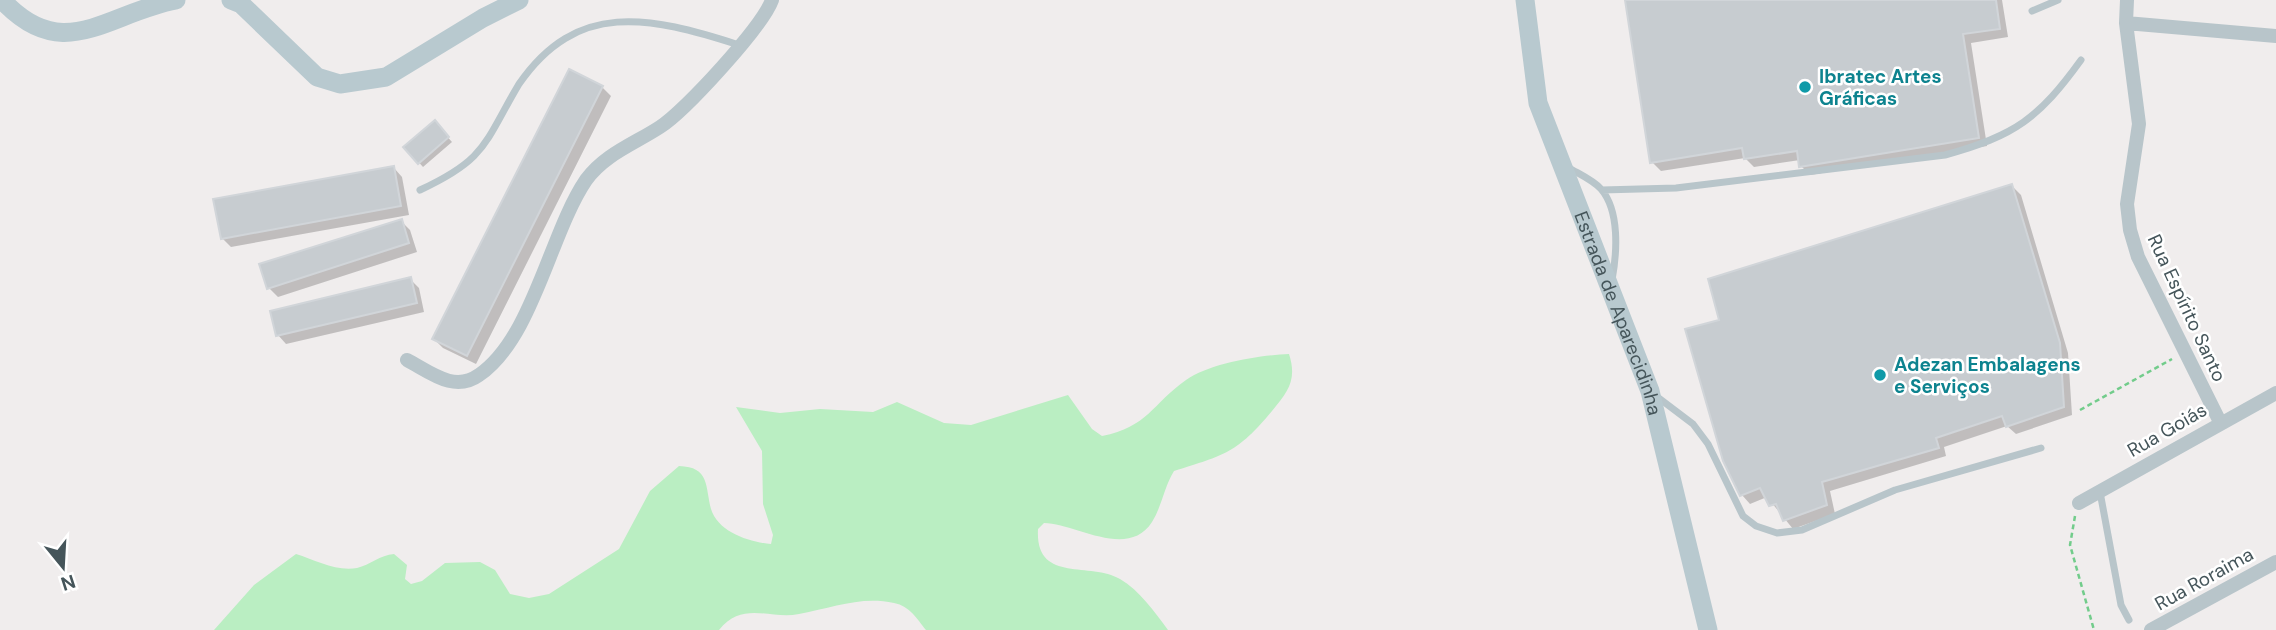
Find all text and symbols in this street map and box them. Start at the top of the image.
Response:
place label: Ibratec Artes Gráficas [1819,64,1942,111]
marker: Ibratec Artes Gráficas [1797,79,1813,95]
street label: Estrada de Aparecidinha [1569,208,1668,418]
street label: Rua Espírito Santo [2142,230,2232,386]
place label: Adezan Embalagens e Serviços [1894,352,2081,399]
marker: Adezan Embalagens e Serviços [1872,367,1888,383]
street label: Rua Goiás [2123,397,2211,463]
north arrow [28,532,98,602]
street label: Rua Roraima [2150,542,2258,616]
text: N [58,569,79,597]

